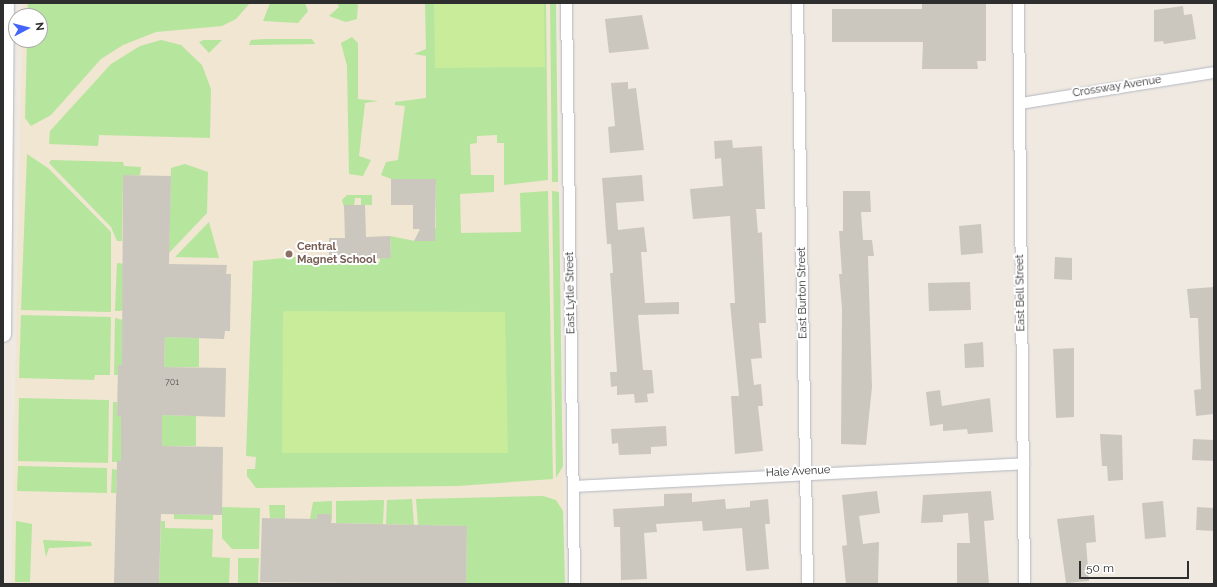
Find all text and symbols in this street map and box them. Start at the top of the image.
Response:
north arrow [8,8,48,48]
text: N [32,22,46,32]
street label: Crossway Avenue [1071,73,1163,101]
place label: Central Magnet School [297,241,376,267]
street label: East Burton Street [796,247,810,339]
marker: Central Magnet School [284,249,294,259]
street label: East Lytle Street [564,252,578,334]
street label: East Bell Street [1014,254,1028,332]
house number: 701 [165,377,179,387]
street label: Hale Avenue [765,464,831,480]
scale bar [1081,553,1191,579]
text: 50 m [1086,561,1114,575]

